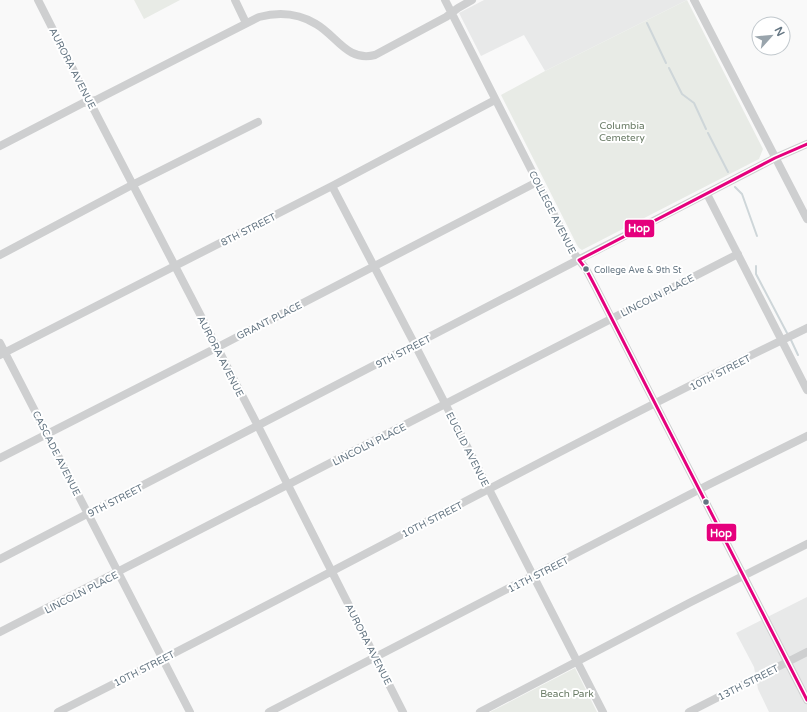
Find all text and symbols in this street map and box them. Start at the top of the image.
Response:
north arrow [751,16,791,56]
text: N [772,25,787,39]
street label: AURORA AVENUE [46,26,98,111]
park label: Columbia Cemetery [599,120,646,144]
street label: COLLEGE AVENUE [526,169,578,256]
street label: 8TH STREET [219,211,278,249]
line badge: Hop [624,219,655,238]
text: Hop [628,222,650,236]
marker: College Ave & 9th St [581,264,591,274]
place label: College Ave & 9th St [594,265,682,276]
street label: LINCOLN PLACE [619,272,696,320]
street label: GRANT PLACE [235,299,304,343]
street label: AURORA AVENUE [194,314,246,399]
street label: 9TH STREET [374,333,433,371]
street label: 10TH STREET [688,352,753,393]
street label: CASCADE AVENUE [29,409,83,498]
street label: EUCLID AVENUE [443,410,491,489]
street label: LINCOLN PLACE [331,421,408,469]
street label: 9TH STREET [86,482,145,520]
unlabelled marker [701,497,711,507]
street label: 10TH STREET [400,499,465,540]
line badge: Hop [706,523,737,542]
text: Hop [710,527,732,541]
street label: 11TH STREET [506,554,571,595]
street label: LINCOLN PLACE [43,569,120,617]
street label: AURORA AVENUE [342,602,394,687]
street label: 10TH STREET [112,648,177,689]
street label: 13TH STREET [716,662,781,703]
park label: Beach Park [540,688,594,700]

